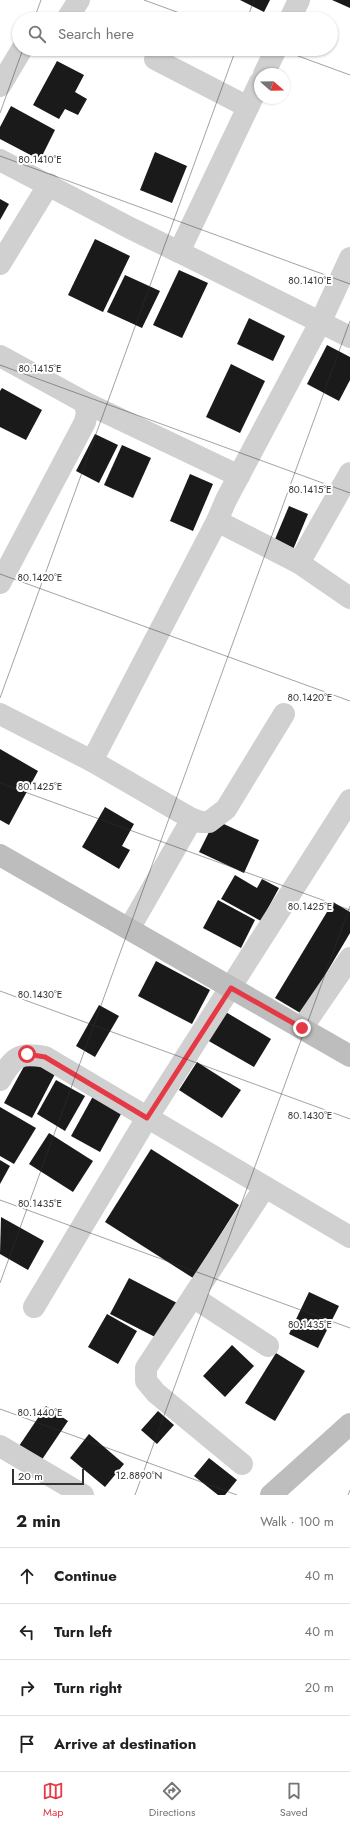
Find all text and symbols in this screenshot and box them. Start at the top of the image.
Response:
search box [12,12,338,56]
icon: search [26,23,48,45]
text: Search here [58,23,134,45]
north arrow [254,68,290,104]
text: 80.1410°E [18,152,62,167]
text: 80.1410°E [288,273,332,288]
text: 80.1415°E [18,361,62,376]
text: 80.1415°E [288,482,332,497]
text: 80.1420°E [18,570,62,585]
text: 80.1420°E [288,690,332,705]
text: 80.1425°E [18,779,62,794]
text: 80.1425°E [288,899,332,914]
text: 80.1430°E [18,987,62,1002]
route end [293,1019,311,1037]
route start [18,1045,36,1063]
text: 80.1430°E [288,1108,332,1123]
text: 80.1435°E [18,1196,62,1211]
text: 80.1435°E [288,1317,332,1332]
text: 80.1440°E [18,1405,62,1420]
scale bar [12,1467,84,1486]
text: 20 m [18,1468,43,1484]
text: 12.8890°N [116,1468,162,1483]
text: 2 min [16,1509,61,1533]
text: Walk · 100 m [260,1512,334,1531]
icon: ahead [16,1565,38,1587]
text: Continue [54,1565,117,1587]
text: 40 m [305,1566,334,1585]
icon: left [16,1621,38,1643]
text: Turn left [54,1621,112,1643]
text: 40 m [305,1622,334,1641]
icon: right [16,1677,38,1699]
text: Turn right [54,1677,122,1699]
text: 20 m [305,1678,334,1697]
icon: arrive [16,1733,38,1755]
text: Arrive at destination [54,1733,196,1755]
tab: Map [42,1780,64,1820]
tab: Directions [149,1780,195,1820]
tab: Saved [280,1780,308,1820]

